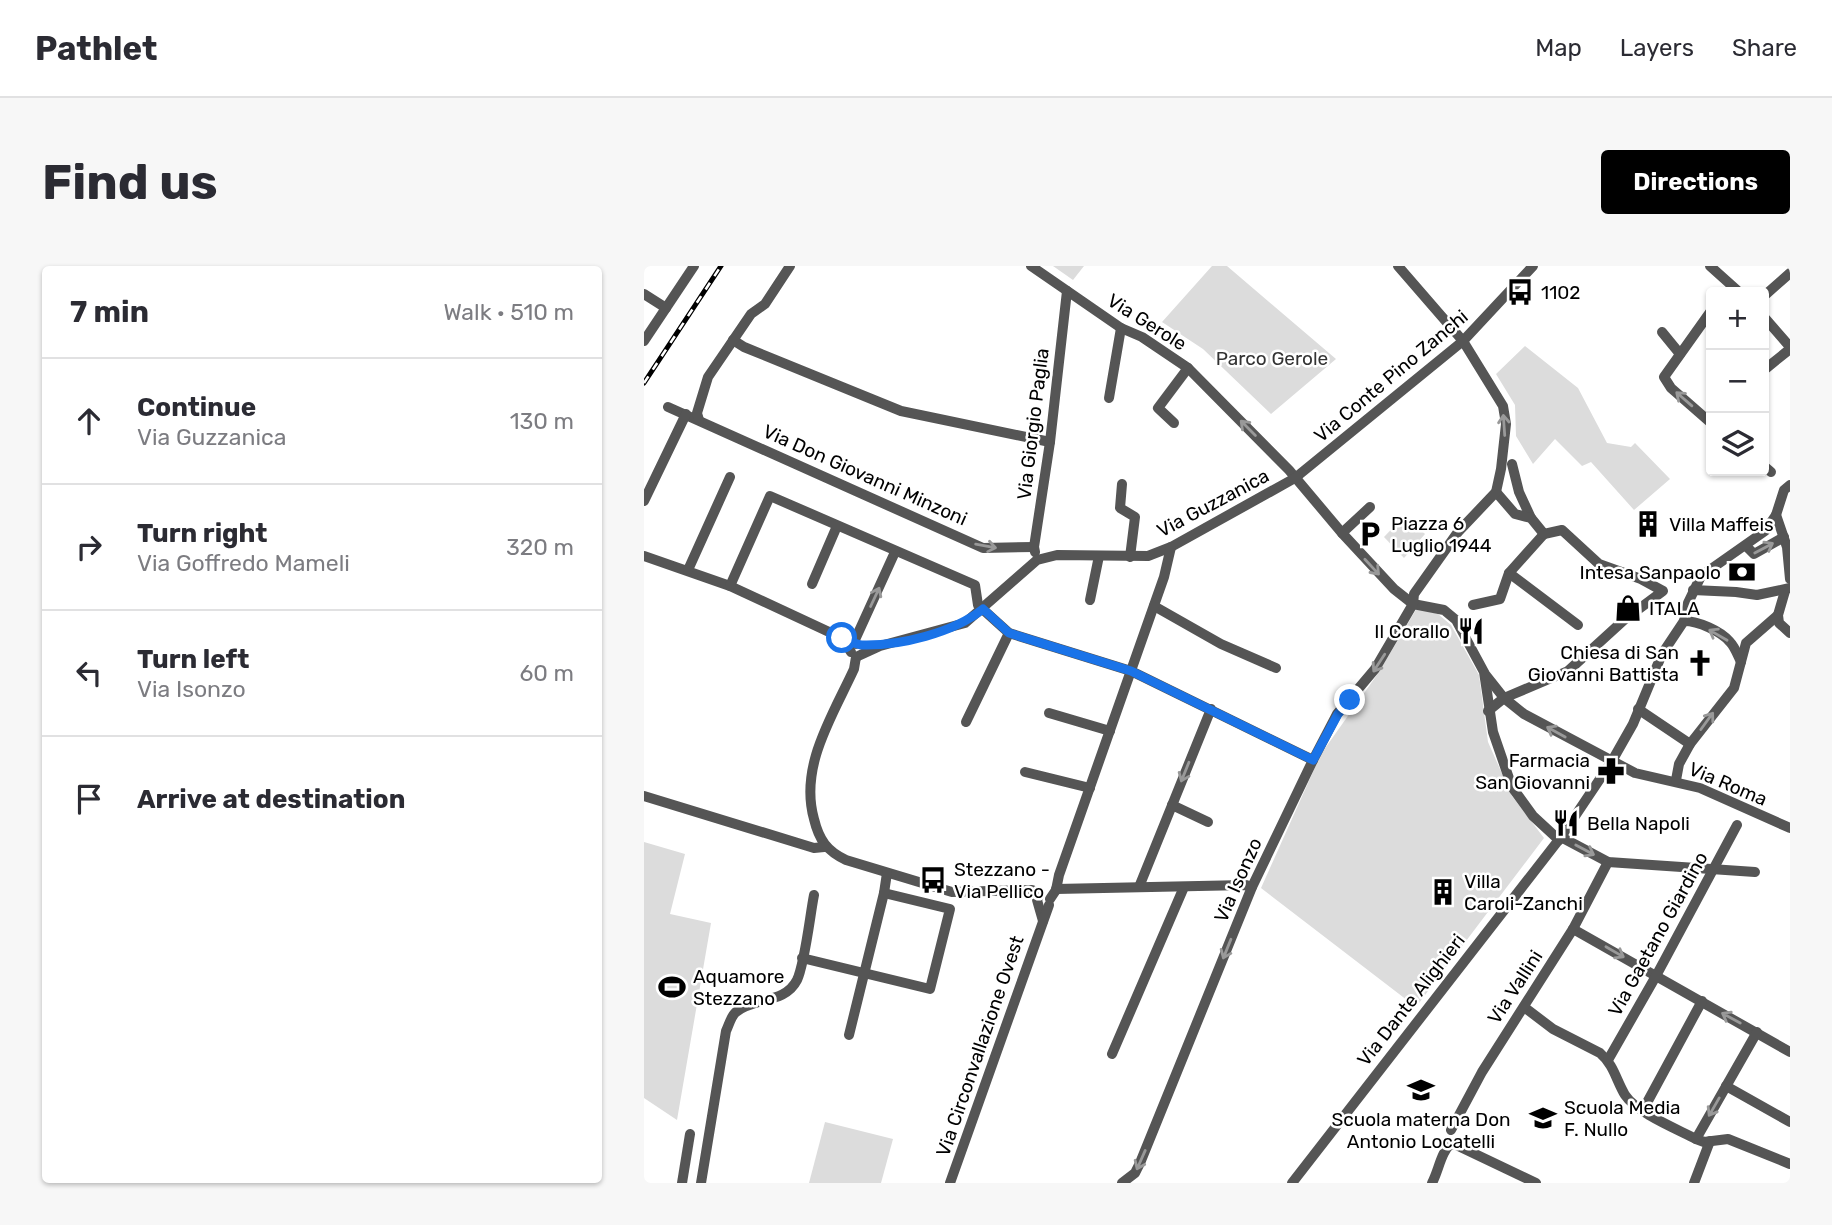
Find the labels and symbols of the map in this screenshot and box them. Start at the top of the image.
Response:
bus stop icon: 1102 [1505,277,1535,307]
place label: 1102 [1541,281,1580,304]
street label: Via Gerole [1103,289,1191,355]
street label: Via Conte Pino Zanchi [1309,305,1473,447]
street label: Via Giorgio Paglia [1012,347,1054,501]
park label: Parco Gerole [1216,347,1328,370]
one-way arrow [1675,391,1693,407]
one-way arrow [1498,413,1511,436]
street label: Via Don Giovanni Minzoni [759,420,971,530]
one-way arrow [1240,420,1257,437]
street label: Via Guzzanica [1153,464,1273,542]
building icon: Villa Maffeis [1633,509,1663,539]
place label: Piazza 6 Luglio 1944 [1391,512,1492,557]
place label: Villa Maffeis [1669,513,1774,536]
parking icon: Piazza 6 Luglio 1944 [1355,519,1385,549]
one-way arrow [974,540,996,553]
one-way arrow [1753,541,1774,555]
bank icon: Intesa Sanpaolo [1727,557,1757,587]
one-way arrow [1364,558,1380,576]
place label: Intesa Sanpaolo [1579,561,1721,584]
one-way arrow [869,586,882,607]
shop icon: ITALA [1613,593,1643,623]
place label: ITALA [1649,597,1700,620]
restaurant icon: Il Corallo [1456,616,1486,646]
place label: Il Corallo [1374,620,1450,643]
route start [826,622,857,653]
one-way arrow [1709,627,1729,641]
place label: Chiesa di San Giovanni Battista [1528,641,1679,686]
church icon: Chiesa di San Giovanni Battista [1685,648,1715,678]
one-way arrow [1371,653,1386,672]
route end [1334,684,1365,715]
one-way arrow [1700,712,1715,731]
one-way arrow [1546,725,1567,738]
place label: Farmacia San Giovanni [1475,749,1590,794]
pharmacy icon: Farmacia San Giovanni [1596,756,1626,786]
street label: Via Roma [1685,757,1771,811]
one-way arrow [1178,761,1191,783]
restaurant icon: Bella Napoli [1551,808,1581,838]
place label: Bella Napoli [1587,812,1690,835]
street label: Via Isonzo [1209,834,1267,926]
one-way arrow [1574,843,1594,857]
street label: Via Gaetano Giardino [1603,848,1713,1020]
place label: Stezzano - Via Pellico [954,858,1050,903]
bus stop icon: Stezzano - Via Pellico [918,865,948,895]
place label: Villa Caroli-Zanchi [1464,870,1583,915]
building icon: Villa Caroli-Zanchi [1428,877,1458,907]
street label: Via Dante Alighieri [1352,929,1470,1071]
street label: Via Circonvallazione Ovest [931,932,1029,1160]
one-way arrow [1220,938,1233,959]
one-way arrow [1604,945,1624,959]
street label: Via Vallini [1483,946,1547,1028]
place label: Aquamore Stezzano [693,965,784,1010]
sports icon: Aquamore Stezzano [657,972,687,1002]
one-way arrow [1721,1011,1741,1025]
school or university icon: Scuola materna Don Antonio Locatelli [1406,1075,1436,1105]
place label: Scuola Media F. Nullo [1564,1096,1681,1141]
one-way arrow [1707,1097,1721,1117]
school or university icon: Scuola Media F. Nullo [1528,1103,1558,1133]
place label: Scuola materna Don Antonio Locatelli [1331,1108,1511,1153]
one-way arrow [1134,1148,1147,1170]

